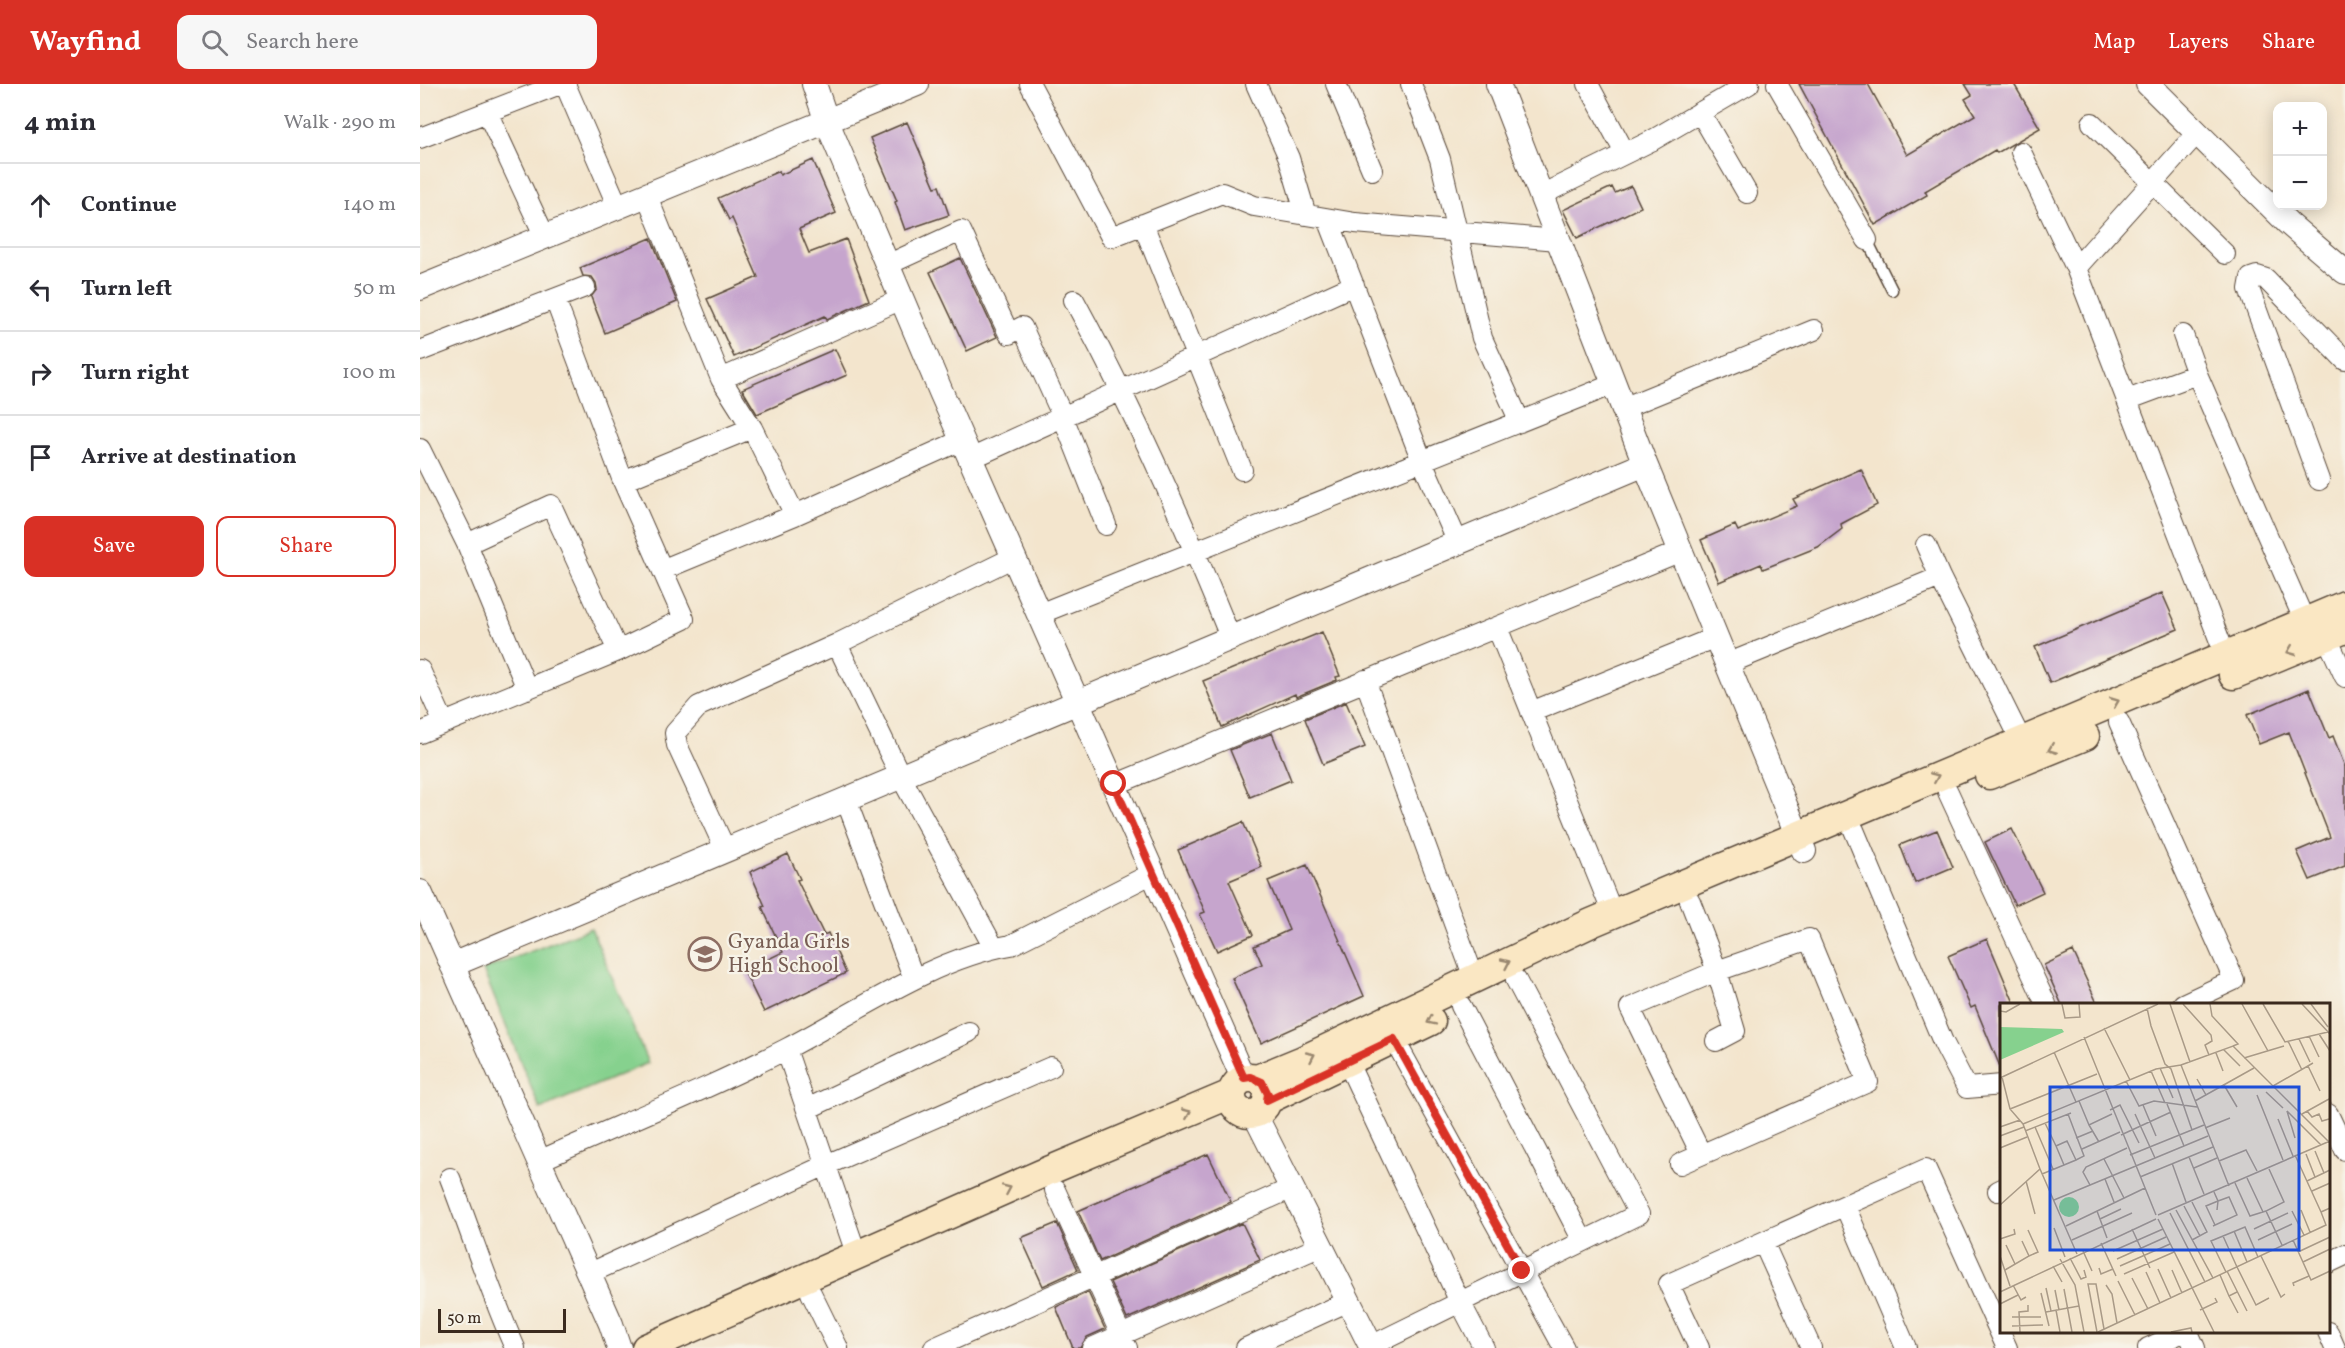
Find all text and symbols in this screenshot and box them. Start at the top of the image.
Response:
search box [177,15,597,69]
text: Wayfind [30,23,141,62]
icon: search [198,26,231,59]
text: Search here [246,27,359,58]
text: Map [2093,28,2135,57]
text: Layers [2168,28,2229,57]
text: Share [2262,28,2315,57]
map controls [2273,102,2327,210]
button: + [2273,102,2327,156]
text: 4 min [24,105,96,141]
text: Walk · 290 m [284,109,396,137]
button: − [2273,156,2327,210]
icon: ahead [24,189,57,222]
text: Continue [81,190,177,221]
text: 140 m [343,191,396,219]
icon: left [24,273,57,306]
text: Turn left [81,274,172,305]
text: 50 m [353,275,396,303]
icon: right [24,357,57,390]
text: Turn right [81,358,189,389]
text: 100 m [342,359,396,387]
icon: arrive [24,441,57,474]
text: Arrive at destination [81,442,297,473]
button: Save [24,516,204,577]
button: Share [216,516,396,577]
one-way arrow [2286,644,2297,656]
one-way arrow [2109,697,2120,709]
one-way arrow [2047,742,2058,754]
route start [1100,770,1126,796]
one-way arrow [1928,772,1939,784]
place label: Gyanda Girls High School [728,928,850,981]
school or university icon: Gyanda Girls High School [687,936,723,972]
one-way arrow [1499,959,1510,971]
inset map [2000,1003,2330,1333]
one-way arrow [1427,1013,1438,1025]
one-way arrow [1304,1052,1315,1064]
one-way arrow [1181,1108,1192,1120]
one-way arrow [1001,1184,1012,1196]
route end [1508,1257,1534,1283]
scale bar [438,1306,566,1334]
text: 50 m [447,1308,481,1330]

